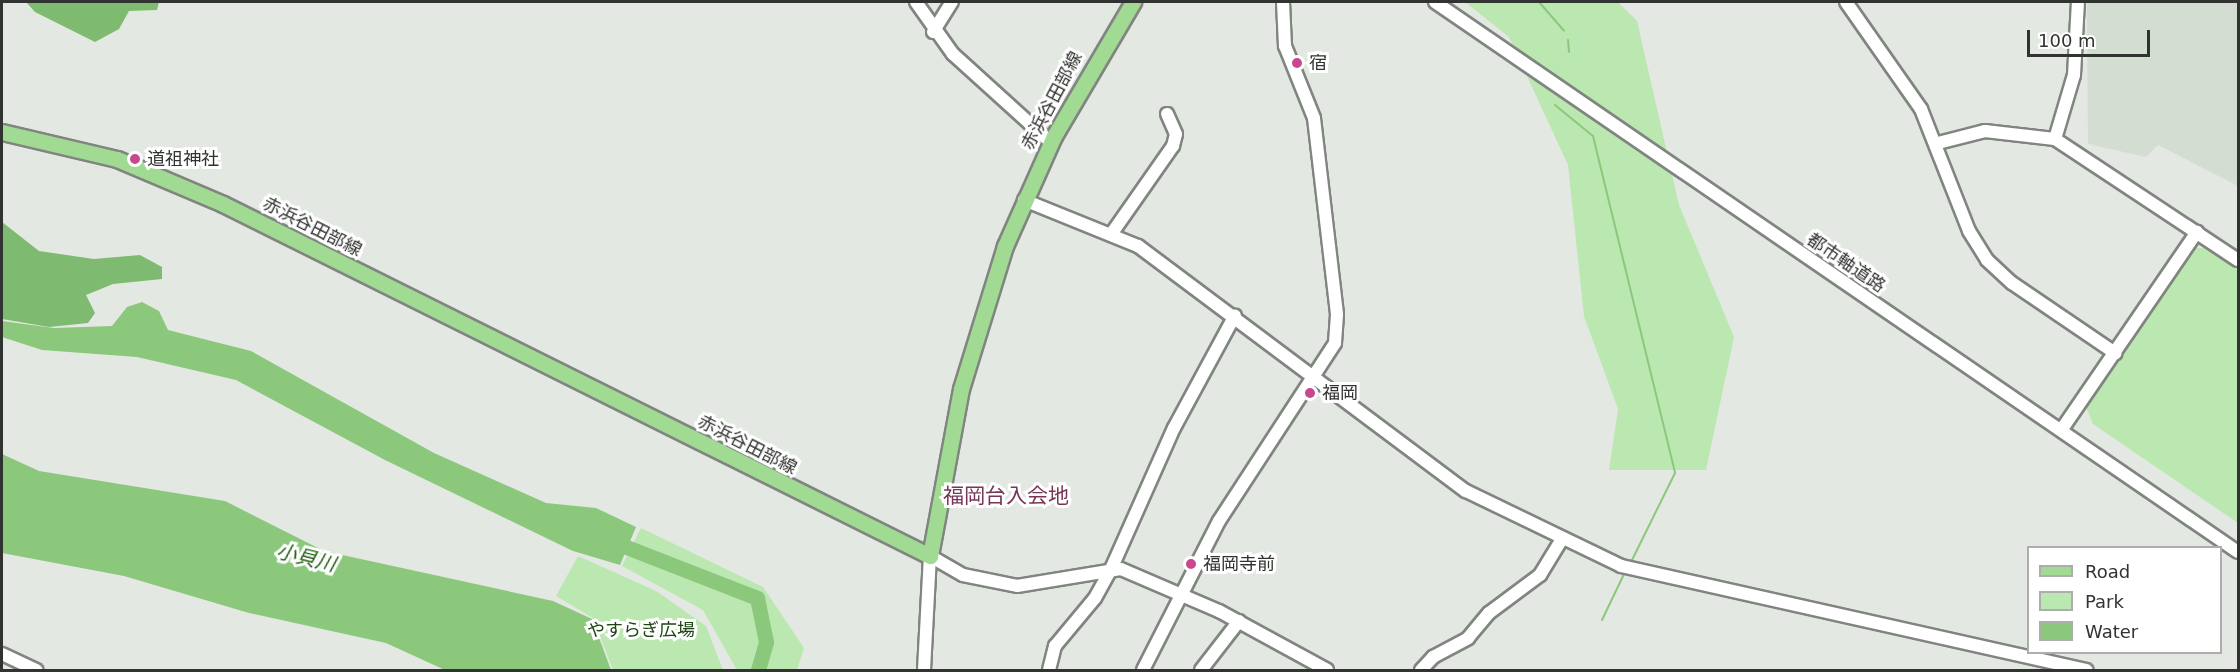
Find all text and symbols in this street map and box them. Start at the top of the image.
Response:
scale bar [2030,18,2153,56]
text: 100 m [2038,30,2096,51]
street label: 赤浜谷田部線 [1017,48,1087,154]
place label: 宿 [1309,52,1327,74]
marker: 宿 [1290,56,1304,70]
place label: 道祖神社 [147,148,219,170]
marker: 道祖神社 [128,152,142,166]
street label: 赤浜谷田部線 [259,193,365,261]
street label: 都市軸道路 [1803,229,1889,297]
place label: 福岡 [1322,382,1358,404]
marker: 福岡 [1303,386,1317,400]
street label: 赤浜谷田部線 [694,411,800,479]
district label: 福岡台入会地 [943,483,1069,509]
water label: 小貝川 [274,539,338,577]
legend [2027,546,2222,654]
place label: 福岡寺前 [1203,553,1275,575]
marker: 福岡寺前 [1184,557,1198,571]
text: Road [2085,561,2130,582]
text: Park [2085,591,2124,612]
park label: やすらぎ広場 [587,619,695,641]
text: Water [2085,621,2138,642]

